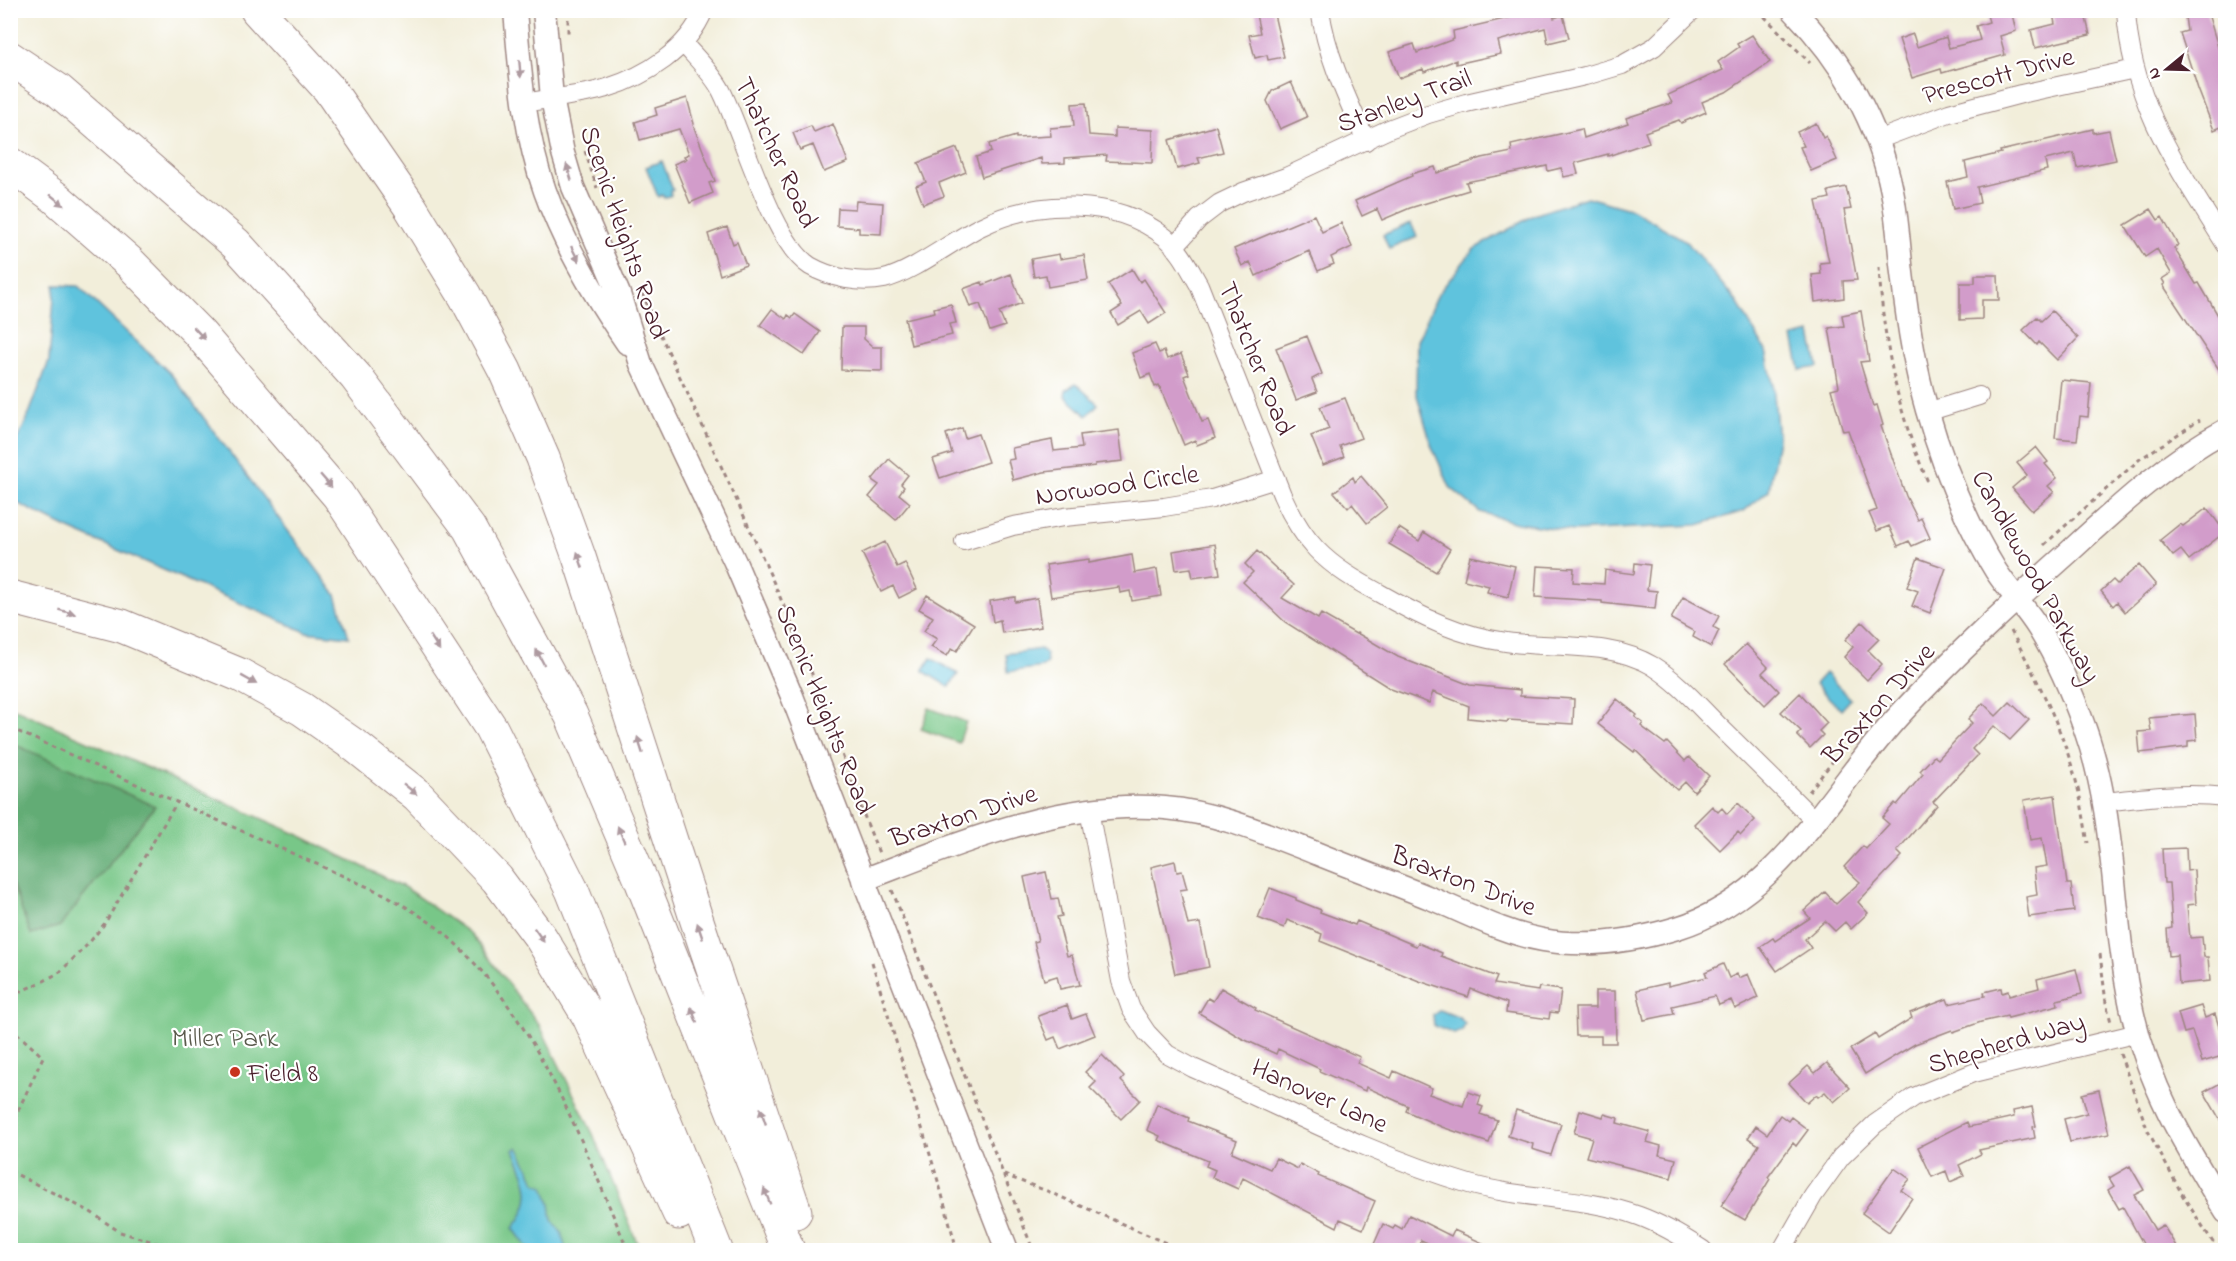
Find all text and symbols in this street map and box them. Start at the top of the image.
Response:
street label: Prescott Drive [1918,38,2080,116]
north arrow [2137,39,2197,99]
one-way arrow [515,59,525,78]
street label: Stanley Trail [1332,60,1478,145]
text: N [2142,64,2168,82]
street label: Thatcher Road [723,71,827,235]
street label: Scenic Heights Road [568,121,677,345]
one-way arrow [564,163,573,181]
one-way arrow [49,193,65,206]
one-way arrow [570,246,579,263]
street label: Thatcher Road [1206,276,1303,442]
one-way arrow [192,326,206,341]
street label: Norwood Circle [1033,456,1203,517]
street label: Candlewood Parkway [1960,464,2110,691]
one-way arrow [320,473,333,489]
one-way arrow [574,551,584,569]
street label: Scenic Heights Road [764,599,884,821]
one-way arrow [58,607,76,617]
one-way arrow [429,634,441,650]
street label: Braxton Drive [1814,634,1946,775]
one-way arrow [535,649,545,666]
one-way arrow [241,675,258,685]
one-way arrow [635,736,644,754]
street label: Braxton Drive [884,775,1043,860]
one-way arrow [402,783,418,796]
one-way arrow [616,825,626,843]
street label: Braxton Drive [1384,836,1542,928]
one-way arrow [695,922,705,940]
one-way arrow [533,927,545,943]
street label: Shepherd Way [1924,1003,2090,1085]
one-way arrow [689,1006,699,1024]
park label: Miller Park [172,1020,278,1059]
street label: Hanover Lane [1244,1050,1394,1145]
place label: Field 8 [246,1055,318,1094]
marker: Field 8 [228,1065,242,1079]
one-way arrow [757,1106,767,1124]
one-way arrow [762,1187,771,1205]

